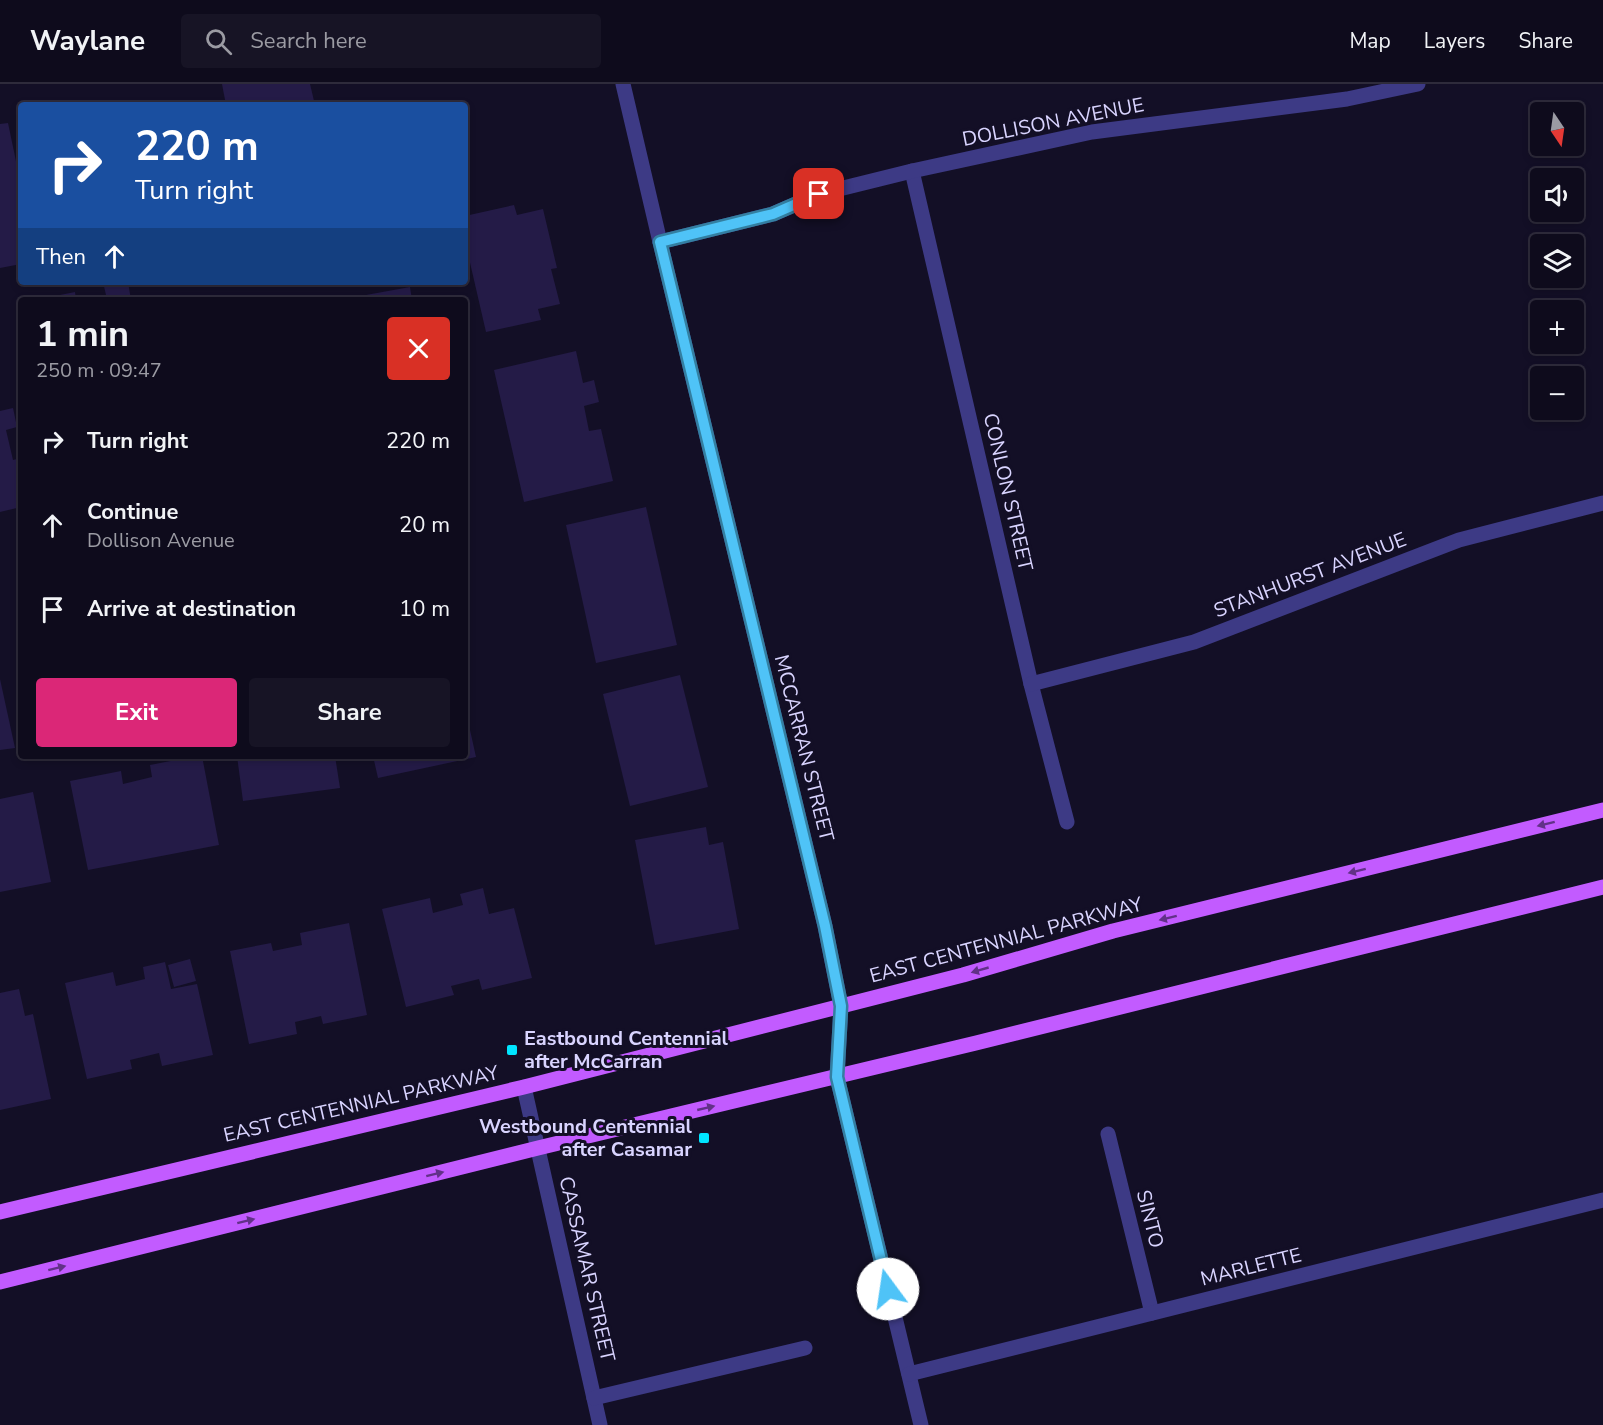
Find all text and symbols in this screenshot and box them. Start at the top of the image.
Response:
search box [181,14,601,68]
text: Waylane [30,22,145,60]
icon: search [202,25,235,58]
text: Search here [250,26,367,56]
text: Map [1349,27,1391,55]
text: Layers [1424,27,1485,55]
text: Share [1518,27,1573,55]
street label: DOLLISON AVENUE [960,91,1146,153]
north arrow [1530,102,1584,156]
map controls [1530,102,1584,420]
text: 220 m [135,118,259,175]
icon: right [36,126,114,204]
pin [793,168,844,219]
button: sound [1530,168,1584,222]
text: Turn right [135,172,253,209]
icon: arrive [802,177,835,210]
button: layers [1530,234,1584,288]
icon: ahead [98,240,131,273]
text: Then [36,242,86,272]
button: + [1530,300,1584,354]
text: 1 min [36,310,129,359]
button: close [387,317,450,380]
text: 250 m · 09:47 [36,357,162,384]
button: − [1530,366,1584,420]
street label: CONLON STREET [977,410,1039,574]
icon: right [36,425,69,458]
text: Turn right [87,426,188,456]
text: 220 m [386,426,450,456]
text: Continue [87,497,178,527]
icon: ahead [36,509,69,542]
text: 20 m [399,510,450,540]
street label: STANHURST AVENUE [1210,526,1410,624]
text: Dollison Avenue [87,527,235,554]
icon: arrive [36,593,69,626]
text: Arrive at destination [87,594,296,624]
text: 10 m [399,594,450,624]
street label: MCCARRAN STREET [768,652,840,844]
button: Exit [36,678,237,747]
button: Share [249,678,450,747]
one-way arrow [1537,820,1555,830]
one-way arrow [1348,866,1366,876]
street label: EAST CENTENNIAL PARKWAY [867,890,1146,989]
one-way arrow [1158,913,1177,923]
one-way arrow [971,966,989,975]
place label: Eastbound Centennial after McCarran [524,1025,729,1075]
marker: Eastbound Centennial after McCarran [505,1043,519,1057]
street label: EAST CENTENNIAL PARKWAY [221,1059,502,1149]
one-way arrow [697,1103,716,1112]
place label: Westbound Centennial after Casamar [479,1113,693,1163]
marker: Westbound Centennial after Casamar [697,1131,711,1145]
one-way arrow [426,1168,444,1178]
street label: CASSAMAR STREET [553,1174,621,1364]
street label: SINTO [1130,1187,1170,1251]
one-way arrow [237,1215,255,1225]
street label: MARLETTE [1198,1241,1304,1293]
position arrow [856,1257,920,1321]
one-way arrow [48,1262,66,1272]

